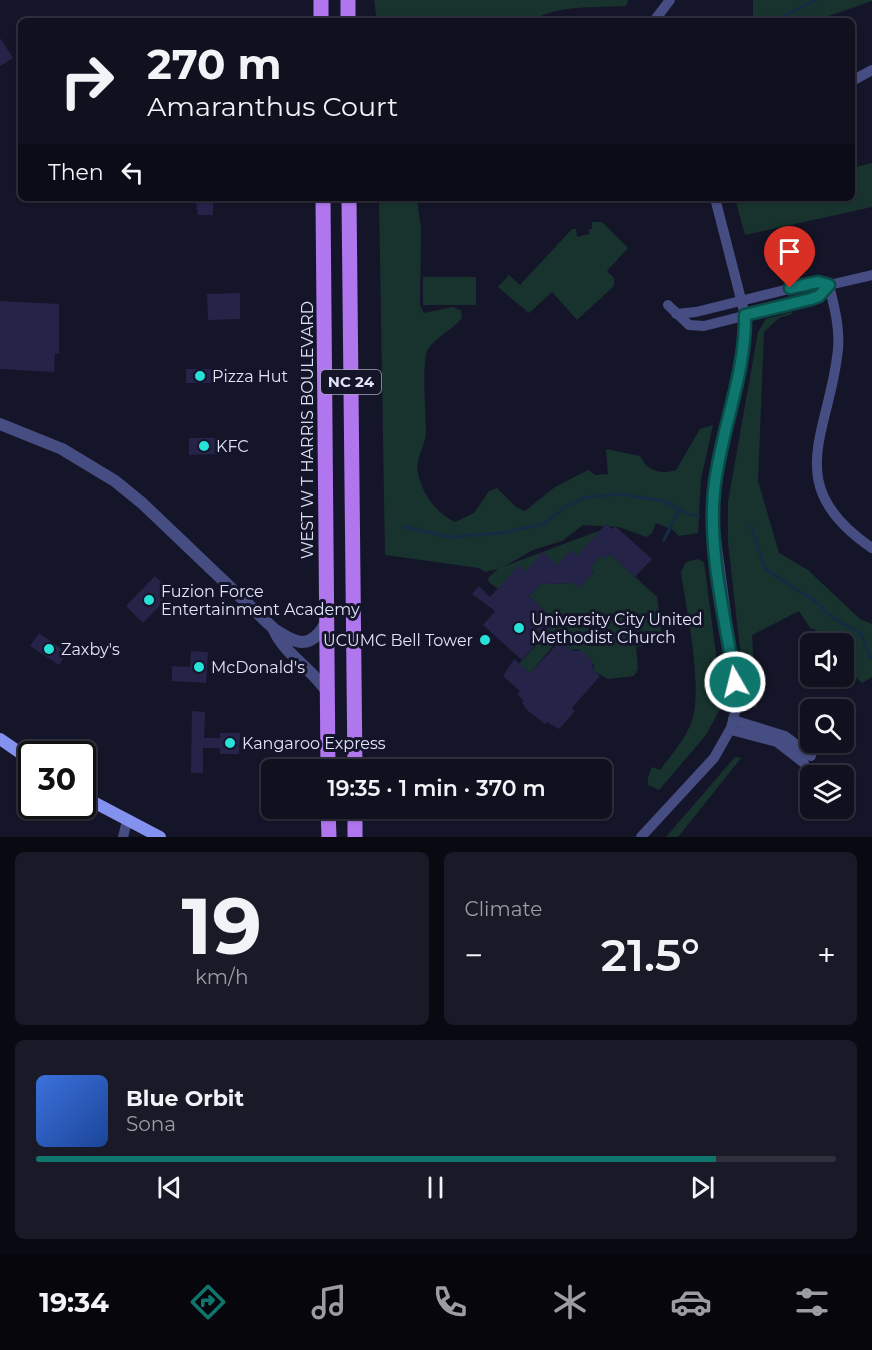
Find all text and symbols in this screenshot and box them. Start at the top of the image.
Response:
text: 270 m [147,38,281,90]
icon: right [48,42,126,120]
text: Amaranthus Court [147,90,398,123]
icon: left [116,156,149,189]
text: Then [48,159,104,186]
pin [764,226,815,288]
icon: arrive [773,235,806,268]
street label: WEST W T HARRIS BOULEVARD [298,301,317,559]
place label: Pizza Hut [212,367,289,386]
marker: Pizza Hut [193,369,207,383]
road number: NC 24 [321,370,381,394]
place label: KFC [216,437,249,456]
marker: KFC [197,439,211,453]
place label: Fuzion Force Entertainment Academy [161,582,360,619]
marker: Fuzion Force Entertainment Academy [142,593,156,607]
place label: University City United Methodist Church [531,610,703,647]
marker: University City United Methodist Church [512,621,526,635]
place label: UCUMC Bell Tower [323,631,473,650]
marker: UCUMC Bell Tower [478,633,492,647]
map controls [800,633,854,819]
button: sound [800,633,854,687]
place label: Zaxby's [61,640,120,659]
marker: Zaxby's [42,642,56,656]
position arrow [703,650,767,714]
place label: McDonald's [211,658,305,677]
marker: McDonald's [192,660,206,674]
button: search [800,699,854,753]
place label: Kangaroo Express [242,734,386,753]
marker: Kangaroo Express [223,736,237,750]
speed limit sign: 30 [18,741,96,819]
button: layers [800,765,854,819]
text: 19:35 · 1 min · 370 m [327,775,546,802]
text: 19 [182,878,262,974]
text: Climate [465,897,542,921]
text: 21.5° [601,927,700,982]
text: − [465,935,483,975]
text: + [817,935,836,975]
text: km/h [195,965,248,989]
text: Blue Orbit [126,1085,244,1112]
text: Sona [126,1112,176,1136]
icon: previous [153,1171,186,1204]
icon: pause [419,1171,452,1204]
icon: next [686,1171,719,1204]
icon: directions [187,1281,229,1323]
icon: music [308,1281,350,1323]
icon: phone [429,1281,471,1323]
icon: climate [549,1281,591,1323]
icon: car [670,1281,712,1323]
icon: filters [791,1281,833,1323]
text: 19:34 [39,1286,109,1319]

